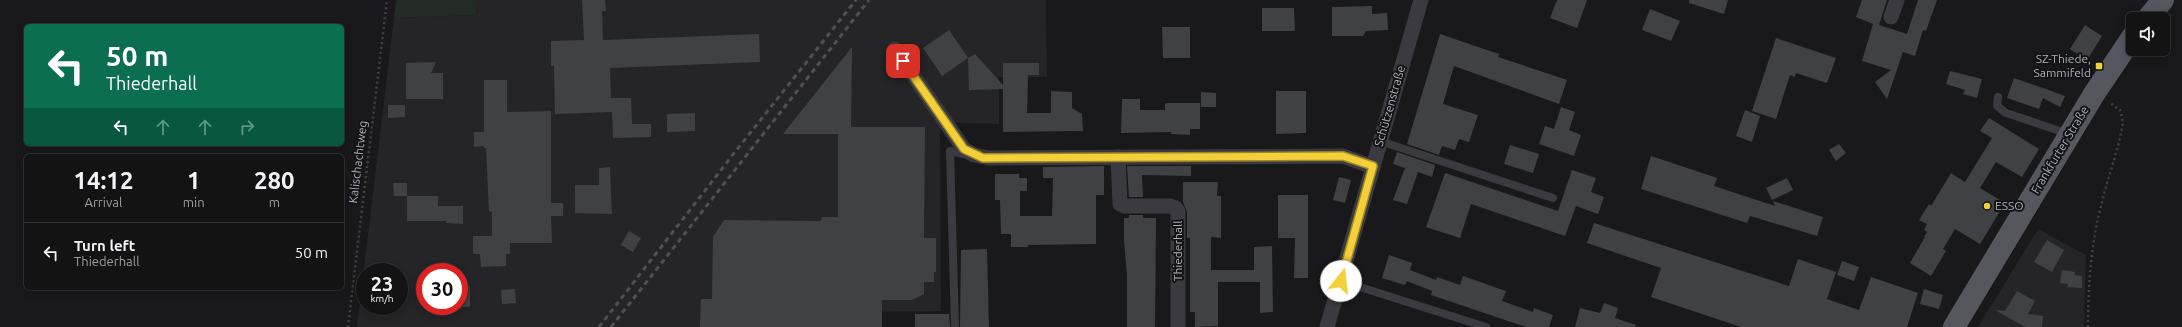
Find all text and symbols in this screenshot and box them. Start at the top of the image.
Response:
map controls [2126,12,2170,56]
button: sound [2126,12,2170,56]
icon: left [40,40,92,92]
text: 50 m [106,40,168,71]
pin [886,44,920,78]
icon: arrive [892,50,914,72]
place label: SZ-Thiede, Sammifeld [2034,52,2091,79]
marker: SZ-Thiede, Sammifeld [2094,61,2104,71]
street label: Schützenstraße [1372,64,1407,148]
text: Thiederhall [106,73,197,93]
street label: Frankfurter Straße [2028,104,2091,196]
icon: left [110,116,132,138]
icon: ahead [152,116,174,138]
icon: ahead [194,116,216,138]
icon: right [236,116,258,138]
street label: Kalischachtweg [346,120,369,204]
text: 14:12 [73,167,133,194]
text: 1 [187,167,200,194]
text: 280 [254,167,295,194]
text: Arrival [84,195,122,209]
text: min [183,195,205,209]
text: m [269,195,280,209]
place label: ESSO [1995,199,2024,212]
marker: ESSO [1982,201,1992,211]
street label: Thiederhall [1171,221,1184,281]
text: Turn left [74,237,135,254]
icon: left [40,242,62,264]
text: 50 m [295,244,328,261]
text: Thiederhall [74,254,140,268]
position arrow [1320,260,1362,302]
speed limit sign: 30 [416,263,468,315]
text: 23 [371,272,393,295]
text: km/h [370,293,394,304]

